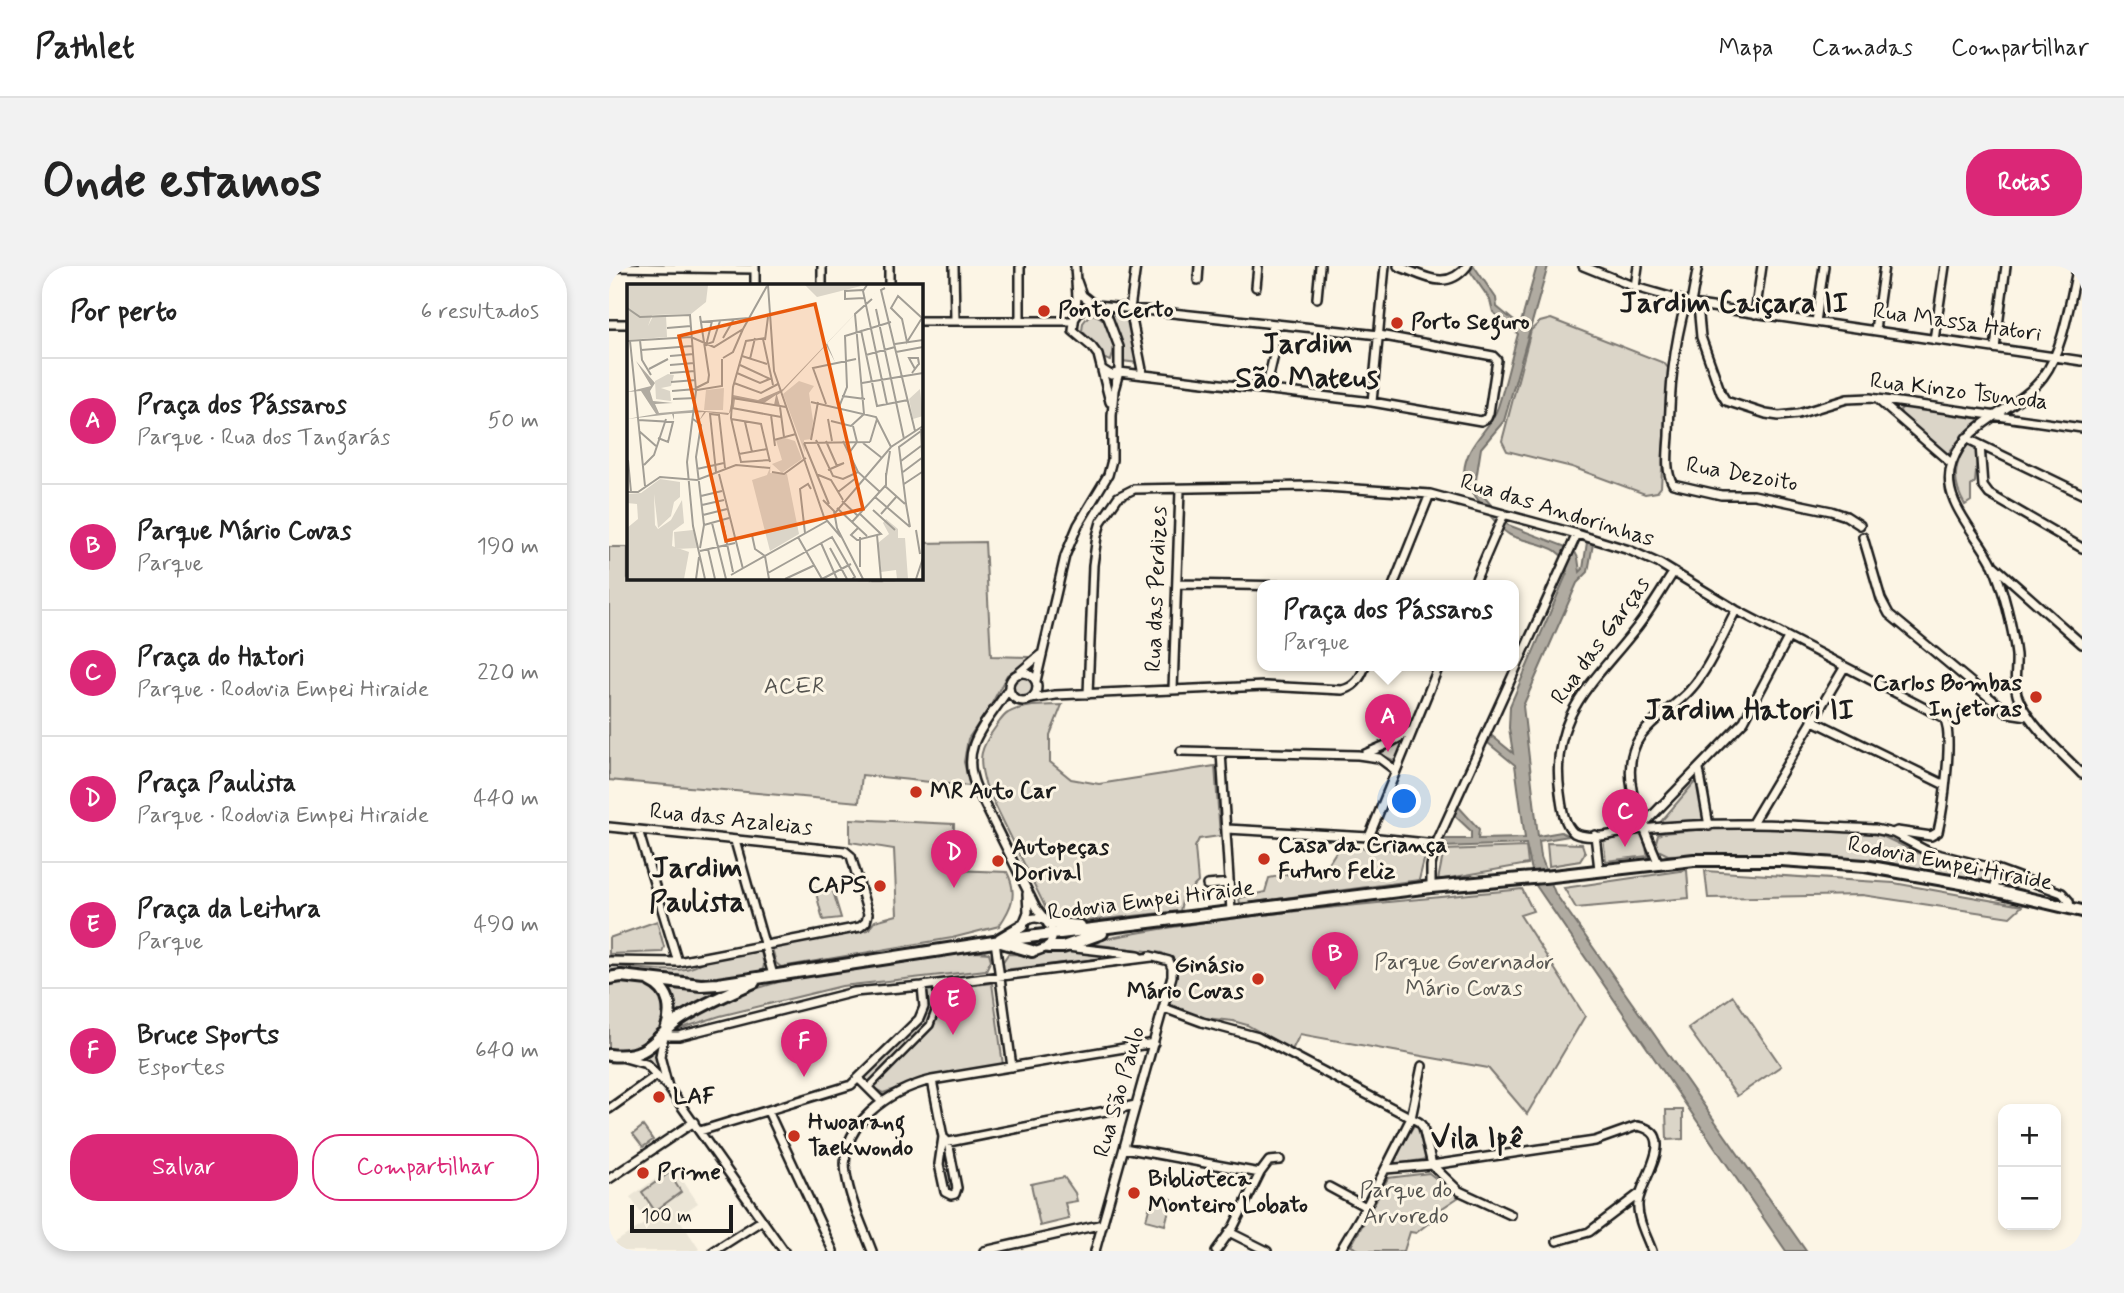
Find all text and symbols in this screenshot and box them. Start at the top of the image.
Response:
text: Pathlet [35,26,135,70]
text: Mapa [1719,33,1773,64]
text: Camadas [1811,33,1913,64]
text: Compartilhar [1951,33,2089,64]
button: Rotas [1966,149,2082,216]
text: Onde estamos [42,150,322,215]
inset map [627,284,922,579]
district label: Jardim Caiçara II [1620,284,1848,323]
text: Por perto [70,292,177,331]
place label: Ponto Certo [1058,296,1174,326]
street label: Rua Massa Hatori [1871,296,2043,350]
text: 6 resultados [421,297,539,327]
marker: Ponto Certo [1036,303,1052,319]
place label: Porto Seguro [1411,308,1530,341]
marker: Porto Seguro [1389,315,1405,331]
district label: Jardim São Mateus [1235,325,1379,398]
street label: Rua Kinzo Tsunoda [1868,366,2050,418]
text: Praça dos Pássaros [137,389,347,423]
text: A [85,406,101,436]
text: 50 m [488,406,539,436]
text: Parque · Rua dos Tangarás [137,423,390,453]
street label: Rua Dezoito [1684,450,1800,500]
street label: Rua das Andorinhas [1456,467,1658,555]
street label: Rua das Perdizes [1139,505,1175,673]
text: Parque Mário Covas [137,515,352,549]
text: B [86,532,100,562]
text: 190 m [477,532,539,562]
text: Parque [137,549,203,579]
street label: Rua das Garças [1544,571,1658,711]
popup [1257,580,1519,671]
text: Praça dos Pássaros [1283,594,1493,628]
text: Parque [1283,628,1349,658]
text: Praça do Hatori [137,641,305,675]
text: C [85,658,101,688]
text: 220 m [477,658,539,688]
place label: Carlos Bombas Injetoras [1873,669,2023,725]
park label: ACER [764,672,824,702]
text: Parque · Rodovia Empei Hiraide [137,675,429,705]
marker: Carlos Bombas Injetoras [2028,689,2044,705]
district label: Jardim Hatori II [1644,691,1854,730]
pin: A [1365,694,1411,752]
text: Praça Paulista [137,767,296,801]
place label: MR Auto Car [930,777,1057,807]
text: D [85,784,101,814]
text: 440 m [473,784,539,814]
marker: MR Auto Car [908,784,924,800]
your location [1387,784,1421,818]
pin: C [1602,789,1648,847]
street label: Rua das Azaleias [648,797,814,843]
text: Parque · Rodovia Empei Hiraide [137,801,429,831]
street label: Rodovia Empei Hiraide [1845,829,2055,899]
pin: D [931,830,977,888]
place label: Casa da Criança Futuro Feliz [1278,831,1447,887]
place label: Autopeças Dorival [1012,833,1110,889]
district label: Jardim Paulista [649,849,745,922]
marker: Casa da Criança Futuro Feliz [1256,851,1272,867]
marker: Autopeças Dorival [990,853,1006,869]
place label: CAPS [808,871,866,901]
street label: Rodovia Empei Hiraide [1046,873,1256,929]
marker: CAPS [872,878,888,894]
text: Praça da Leitura [137,893,321,927]
text: E [86,910,100,940]
text: 490 m [474,910,539,940]
text: Parque [137,927,203,957]
pin: B [1312,932,1358,990]
park label: Parque Governador Mário Covas [1374,948,1554,1004]
place label: Ginásio Mário Covas [1127,951,1245,1007]
marker: Ginásio Mário Covas [1250,971,1266,987]
pin: E [930,977,976,1035]
text: Bruce Sports [137,1019,279,1053]
pin: F [781,1019,827,1077]
street label: Rua São Paulo [1087,1023,1153,1161]
text: F [87,1036,99,1066]
text: 640 m [475,1036,539,1066]
text: Esportes [137,1053,225,1083]
place label: LAF [673,1082,715,1112]
marker: LAF [651,1089,667,1105]
map controls [1998,1104,2061,1230]
button: + [1998,1104,2061,1167]
place label: Hwoarang Taekwondo [808,1108,913,1164]
district label: Vila Ipê [1431,1119,1523,1158]
marker: Hwoarang Taekwondo [786,1128,802,1144]
button: Salvar [70,1134,298,1201]
button: Compartilhar [312,1134,539,1201]
place label: Prime [657,1158,721,1188]
marker: Prime [635,1165,651,1181]
place label: Biblioteca Monteiro Lobato [1148,1165,1308,1221]
button: − [1998,1167,2061,1230]
park label: Parque do Arvoredo [1360,1176,1452,1232]
marker: Biblioteca Monteiro Lobato [1126,1185,1142,1201]
scale bar [630,1202,733,1234]
text: 100 m [641,1204,692,1229]

